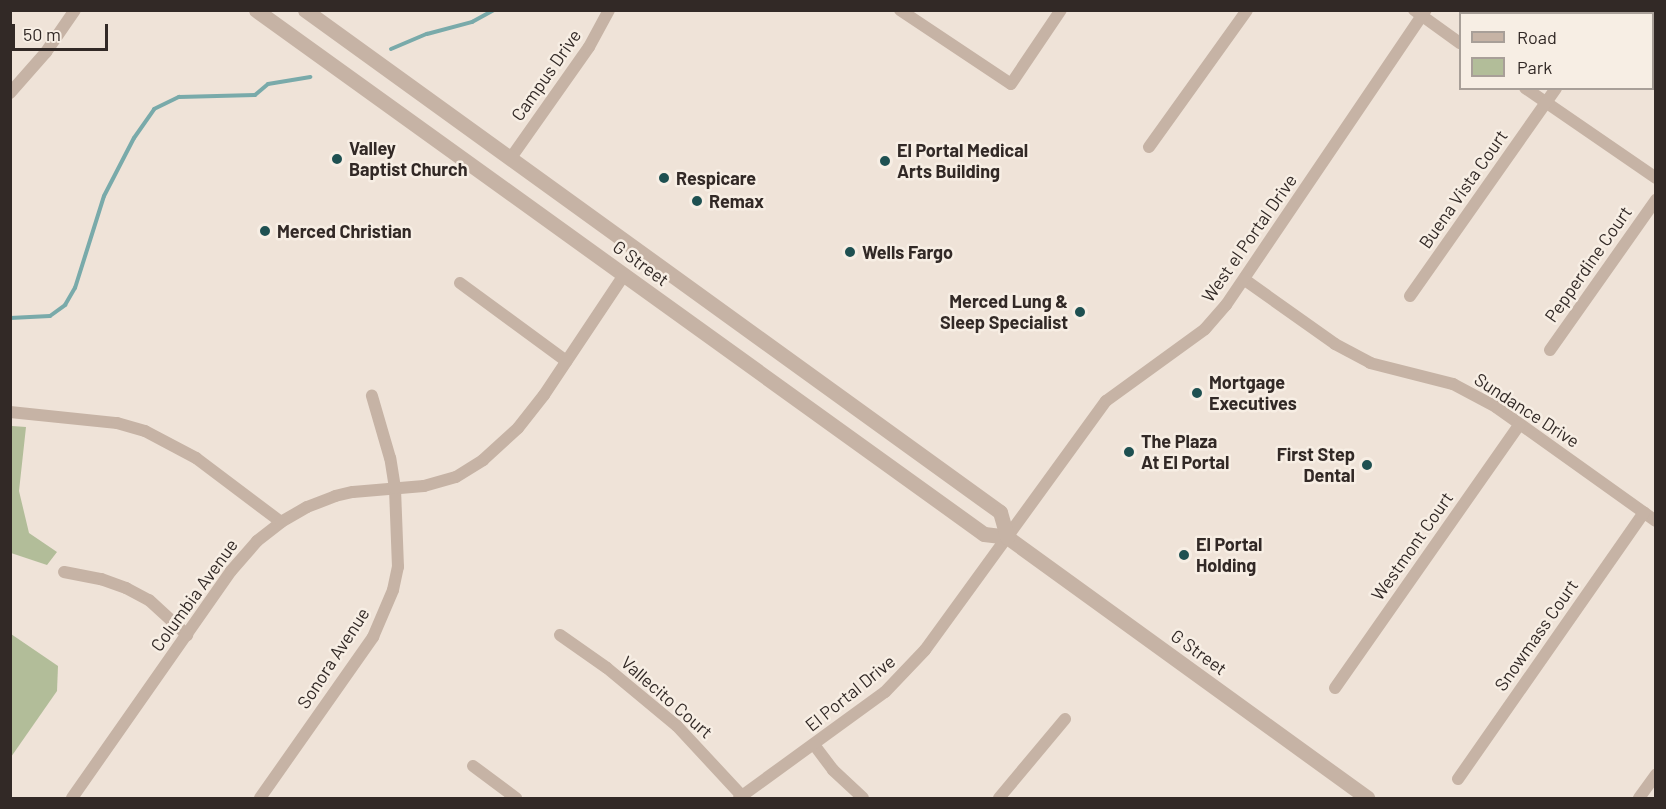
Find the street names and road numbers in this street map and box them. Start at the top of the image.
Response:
street label: Campus Drive [507,25,585,125]
street label: Buena Vista Court [1414,126,1512,252]
street label: West el Portal Drive [1197,170,1301,306]
street label: Pepperdine Court [1540,202,1636,326]
street label: G Street [609,236,673,290]
street label: Sundance Drive [1470,368,1584,452]
street label: Westmont Court [1367,488,1457,604]
street label: Columbia Avenue [146,535,242,655]
street label: Snowmass Court [1490,575,1582,695]
street label: Sonora Avenue [292,603,374,713]
street label: G Street [1167,625,1231,679]
street label: El Portal Drive [801,650,899,736]
street label: Vallecito Court [617,651,717,743]

